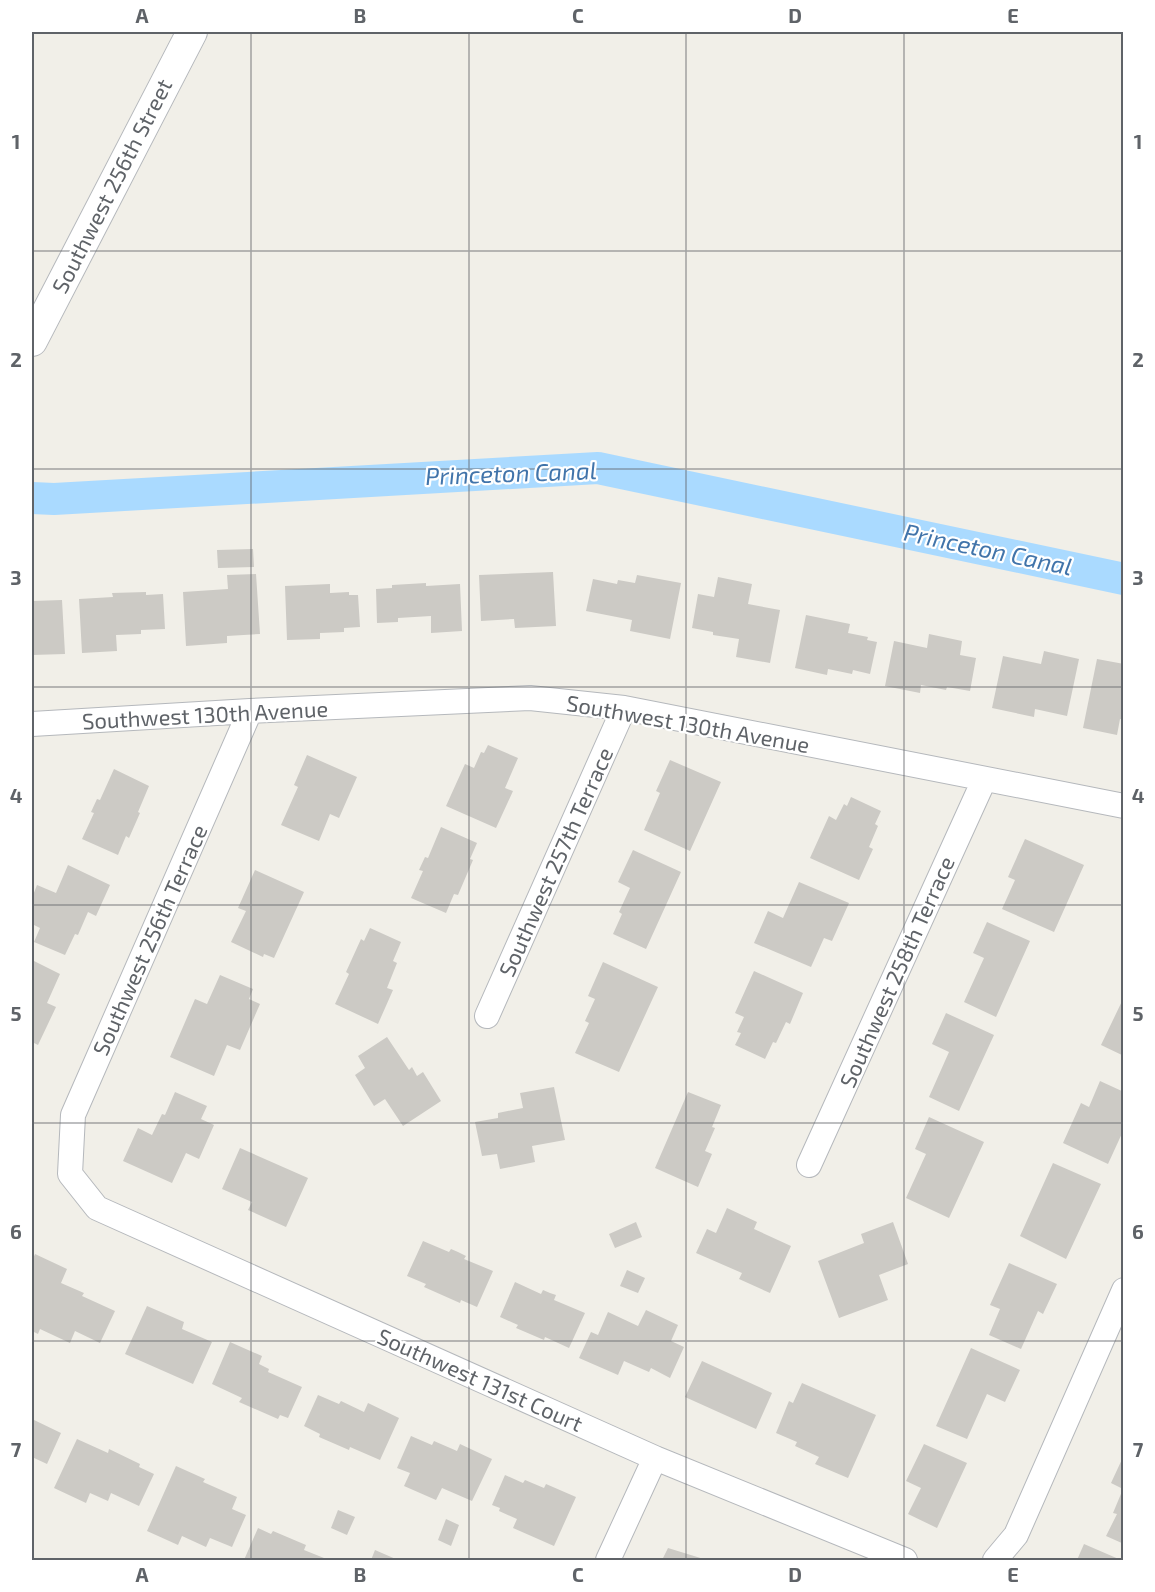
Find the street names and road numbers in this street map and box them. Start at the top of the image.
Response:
street label: Southwest 256th Street [46,74,176,297]
street label: Southwest 130th Avenue [565,689,812,757]
street label: Southwest 130th Avenue [81,695,329,733]
street label: Southwest 257th Terrace [493,743,617,980]
street label: Southwest 256th Terrace [86,820,212,1059]
street label: Southwest 258th Terrace [833,852,959,1091]
street label: Southwest 131st Court [374,1322,587,1436]

